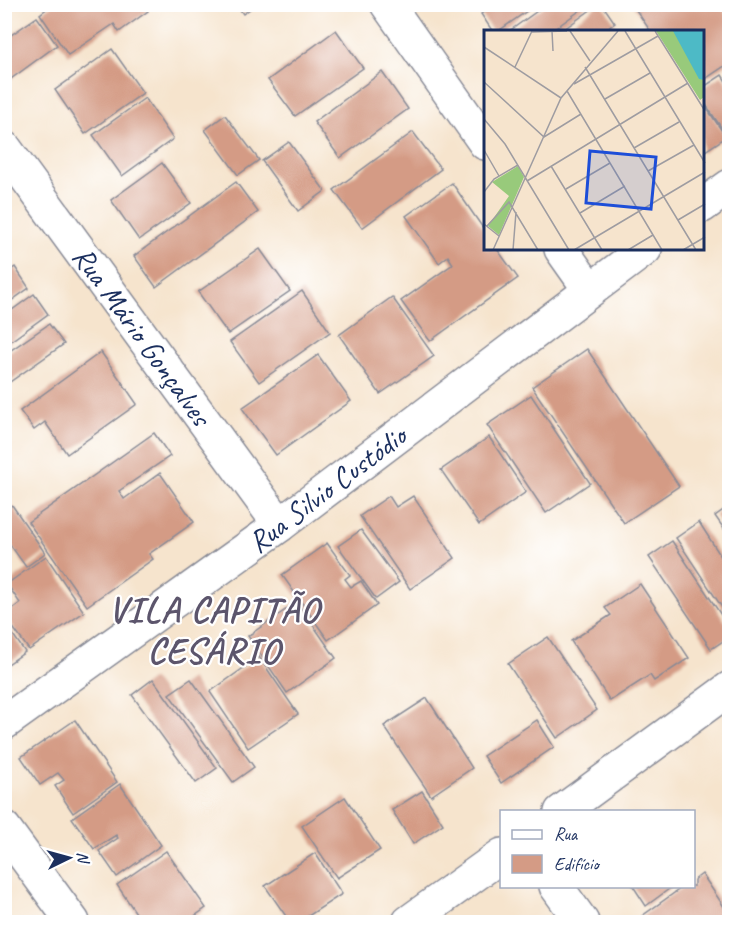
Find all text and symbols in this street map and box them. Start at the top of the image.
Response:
inset map [484,30,704,250]
street label: Rua Mário Gonçalves [64,239,221,435]
street label: Rua Silvio Custódio [240,415,416,561]
district label: VILA CAPITÃO CESÁRIO [108,587,323,674]
legend [500,810,695,888]
text: Rua [554,823,579,845]
north arrow [39,828,99,888]
text: N [73,851,94,866]
text: Edifício [554,853,600,875]

